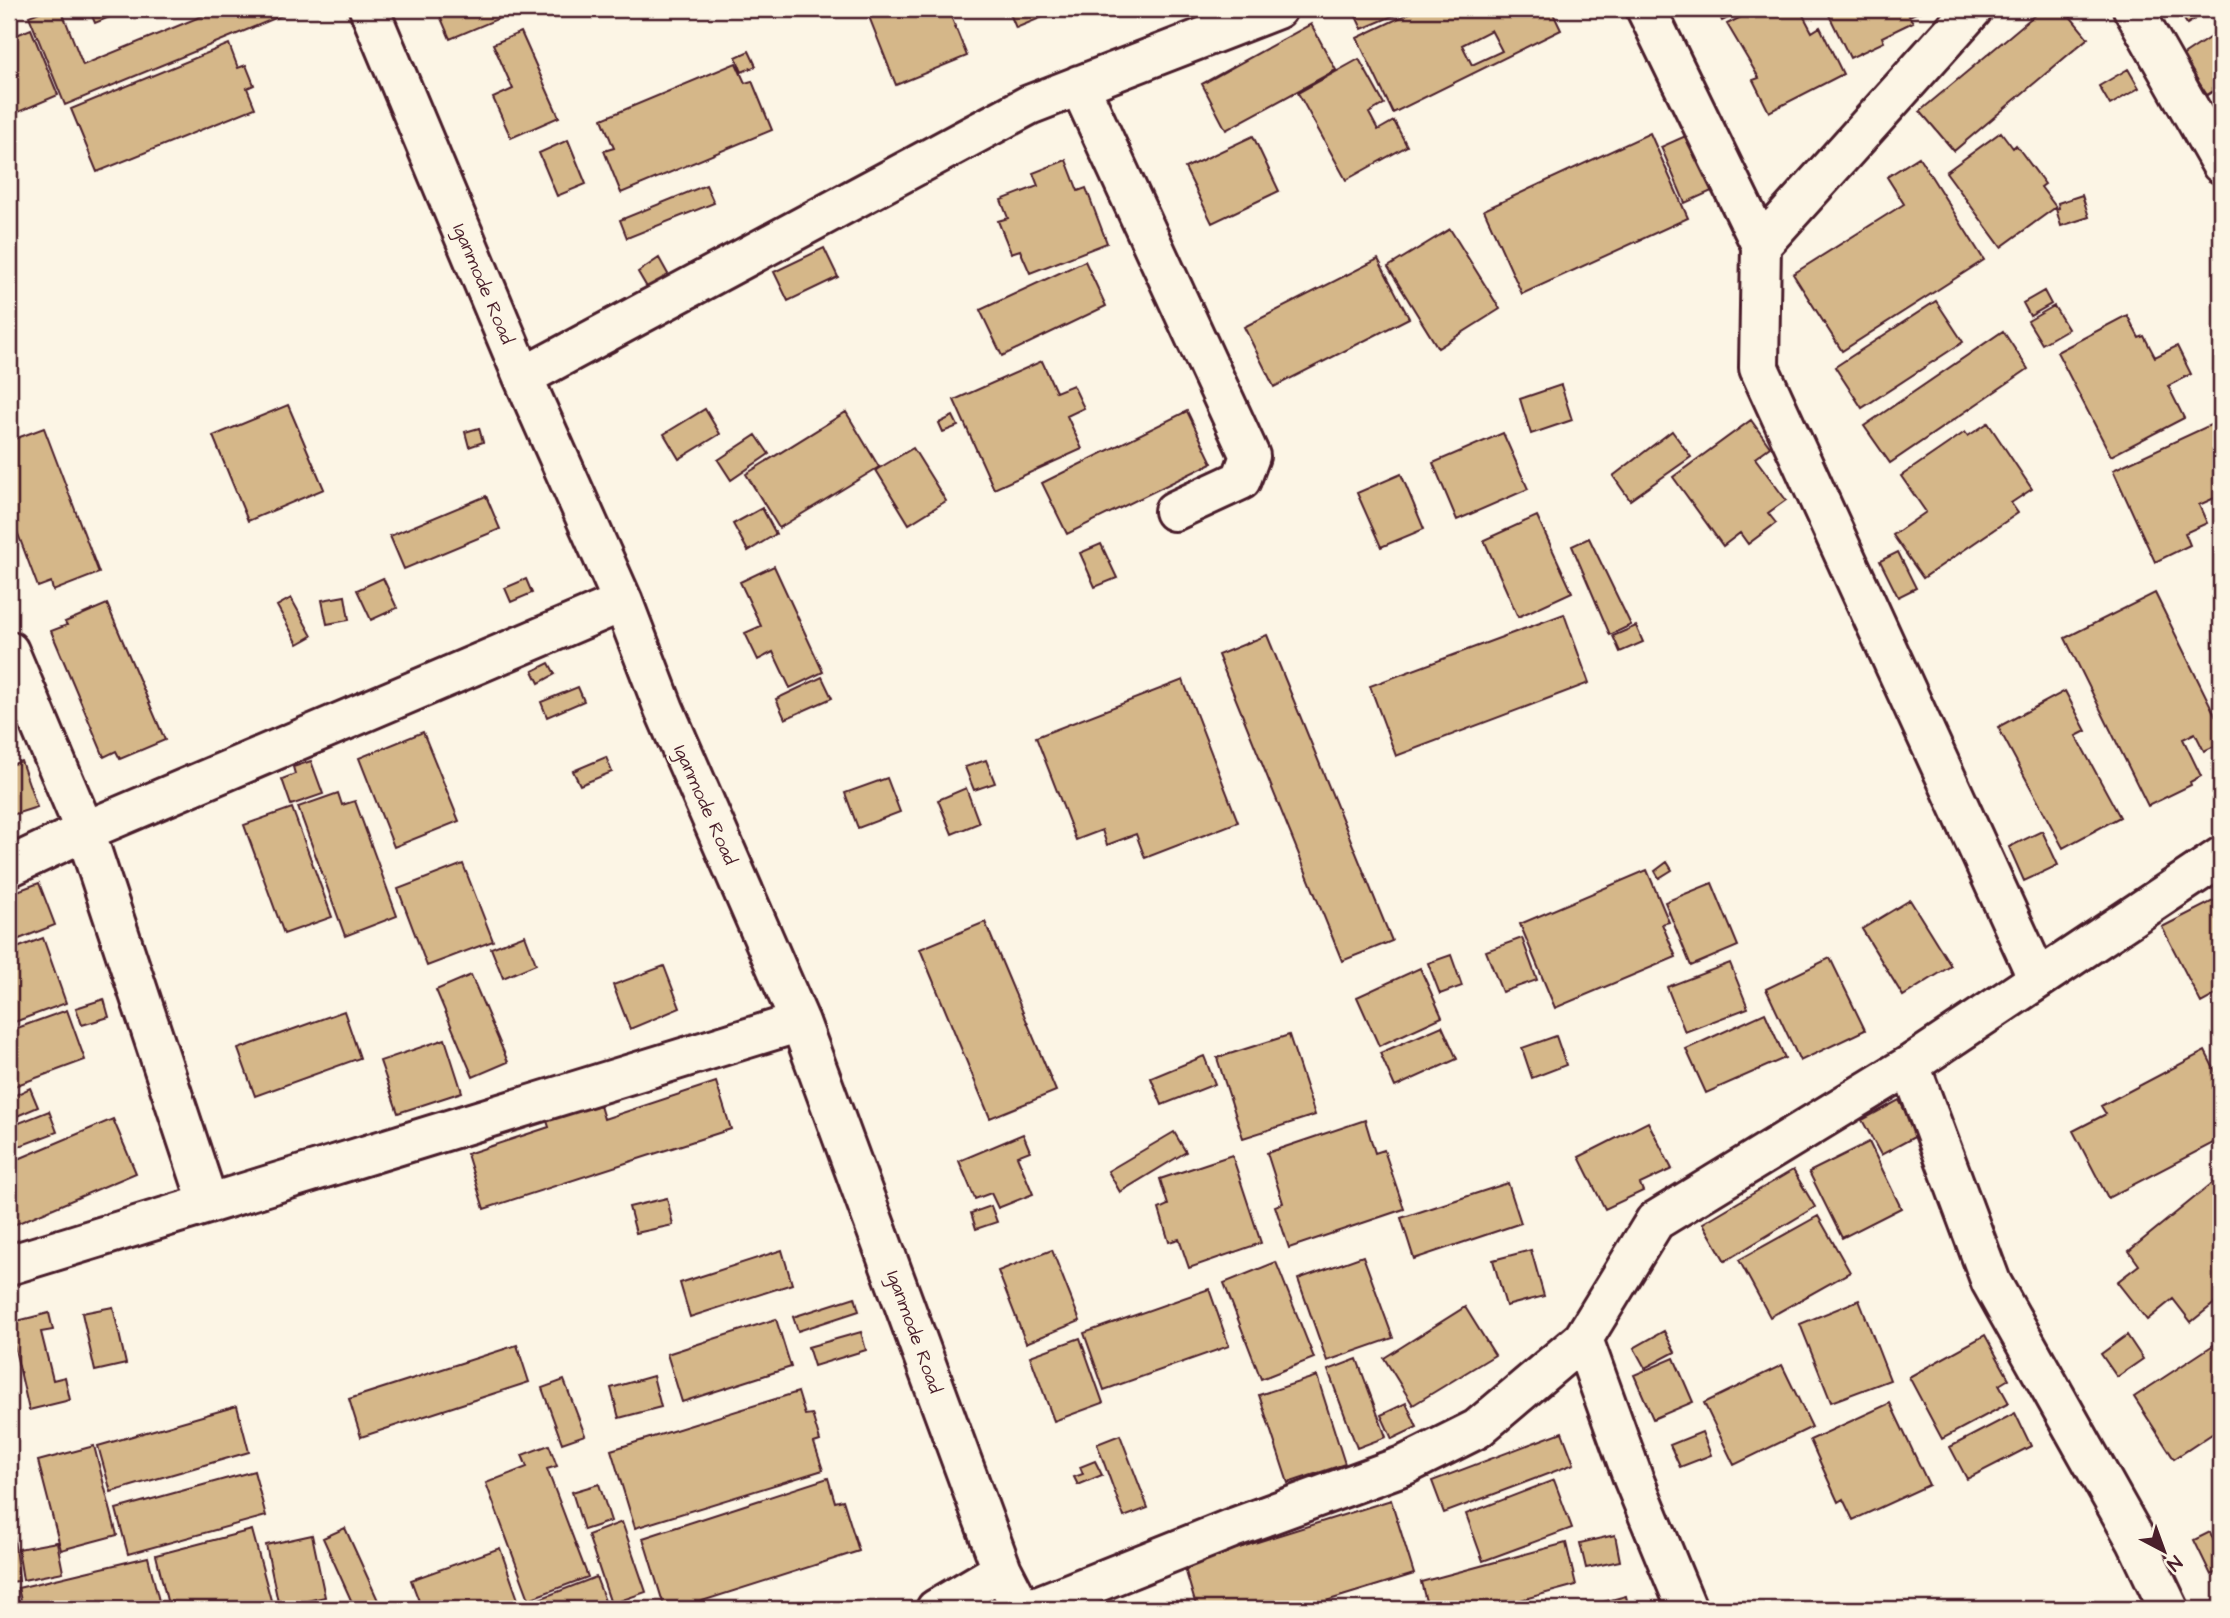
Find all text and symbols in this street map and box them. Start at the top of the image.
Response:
street label: Iganmode Road [445,220,521,349]
street label: Iganmode Road [666,741,744,870]
street label: Iganmode Road [878,1267,949,1398]
north arrow [2128,1516,2198,1586]
text: N [2161,1549,2188,1577]

